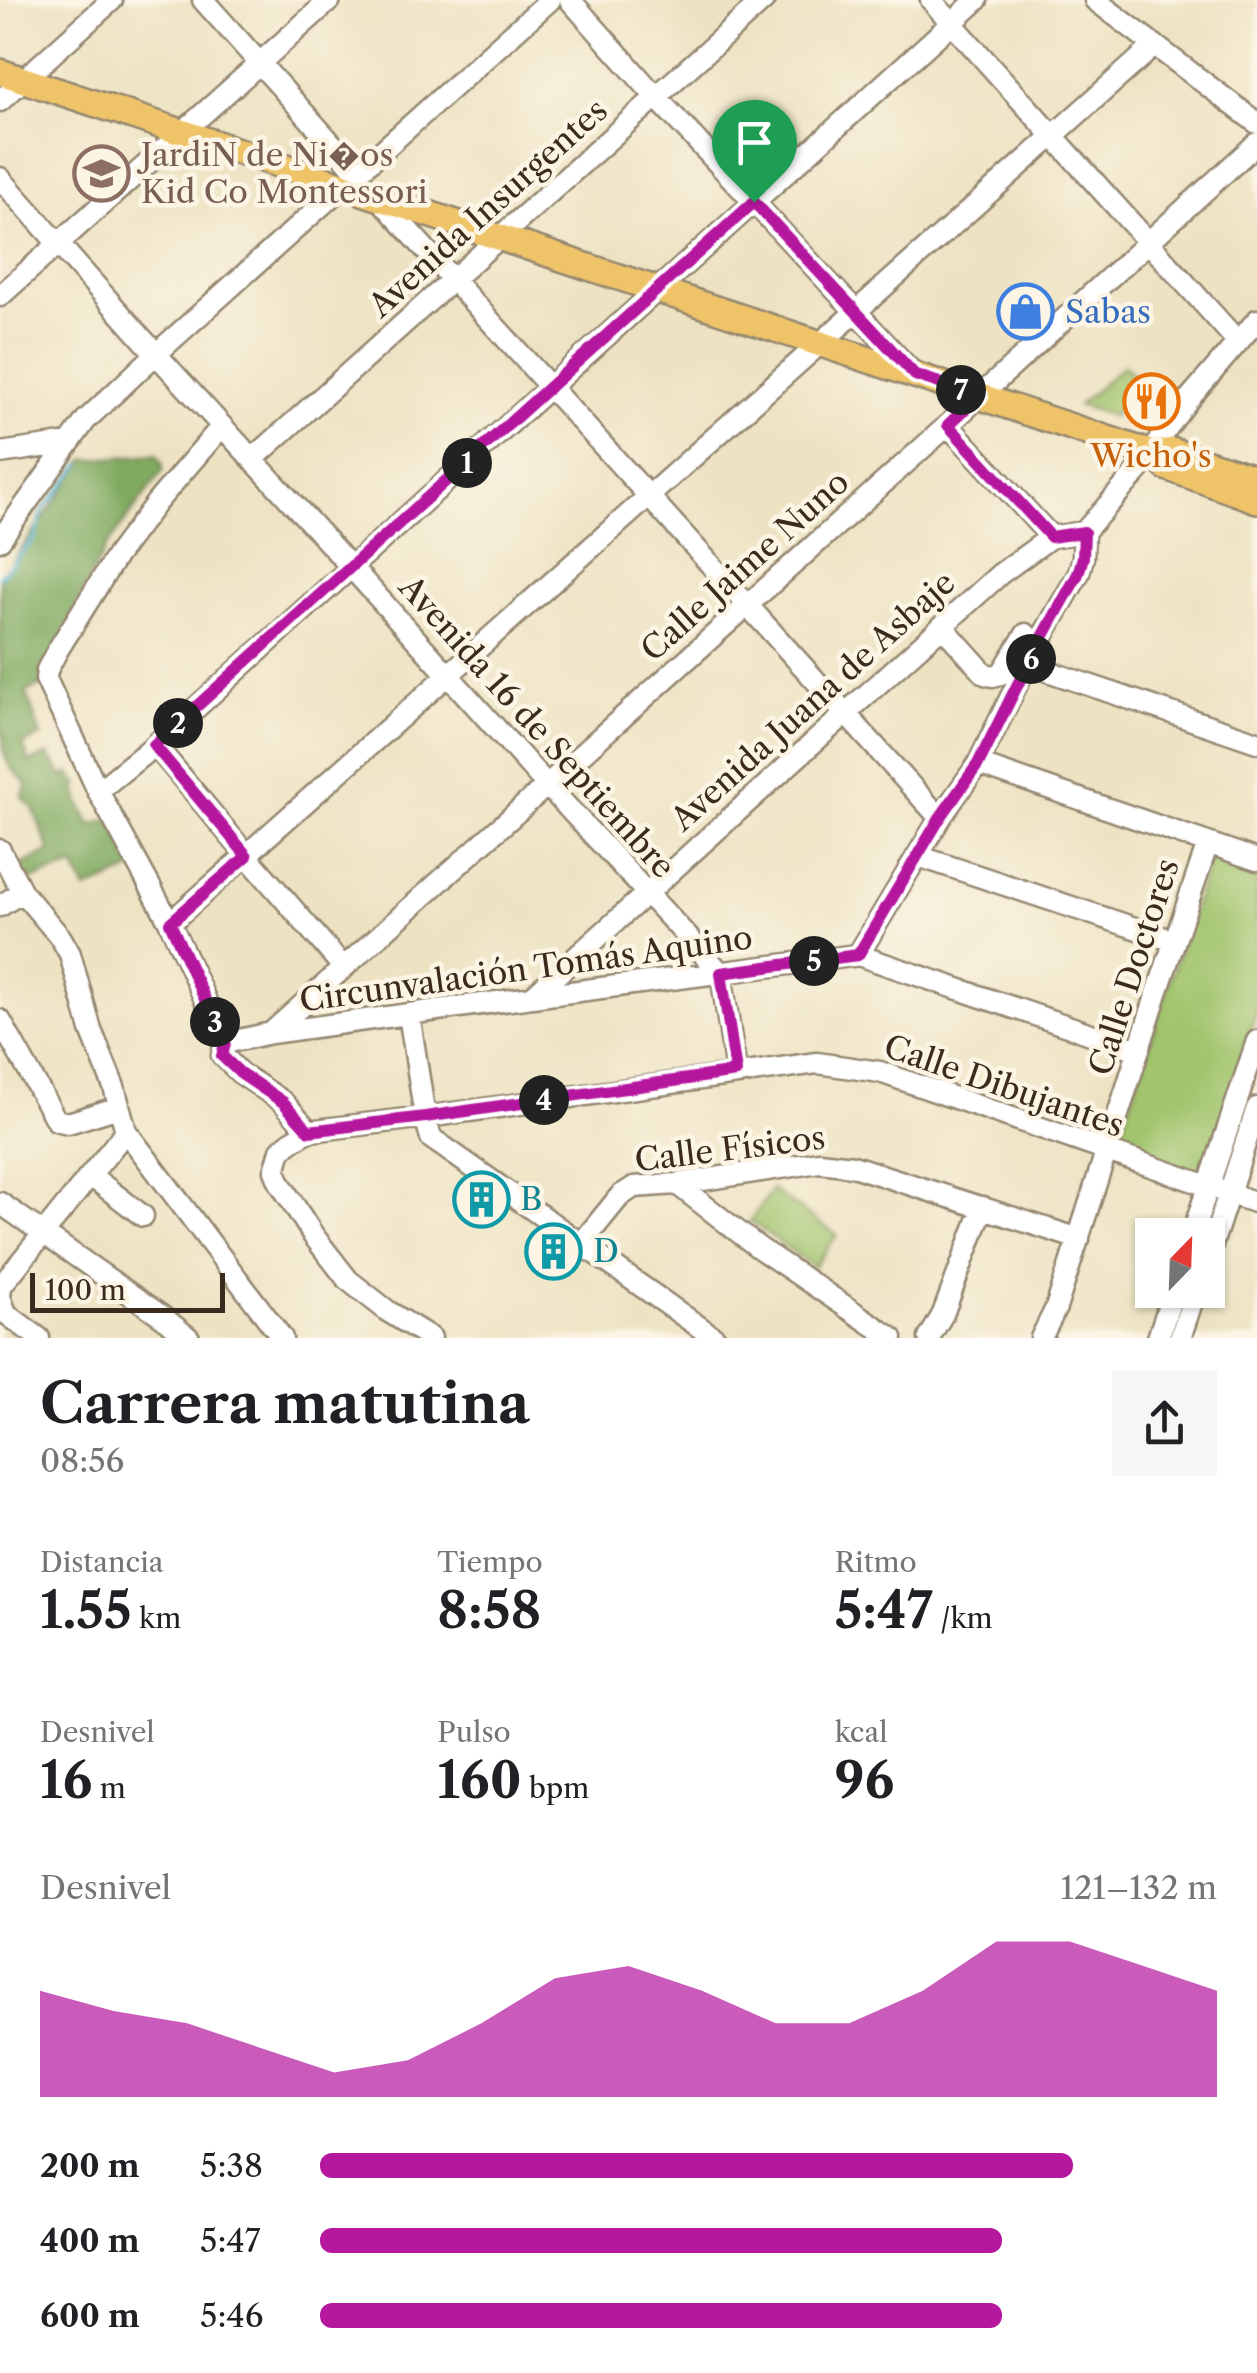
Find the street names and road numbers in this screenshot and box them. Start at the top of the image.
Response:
street label: Avenida Insurgentes [360,90,615,326]
street label: Calle Jaime Nuno [633,462,856,669]
street label: Avenida Juana de Asbaje [662,563,963,839]
street label: Avenida 16 de Septiembre [391,567,683,886]
street label: Calle Doctores [1080,854,1187,1080]
street label: Circunvalación Tomás Aquino [297,917,755,1020]
street label: Calle Dibujantes [879,1026,1129,1145]
street label: Calle Físicos [633,1117,827,1180]

